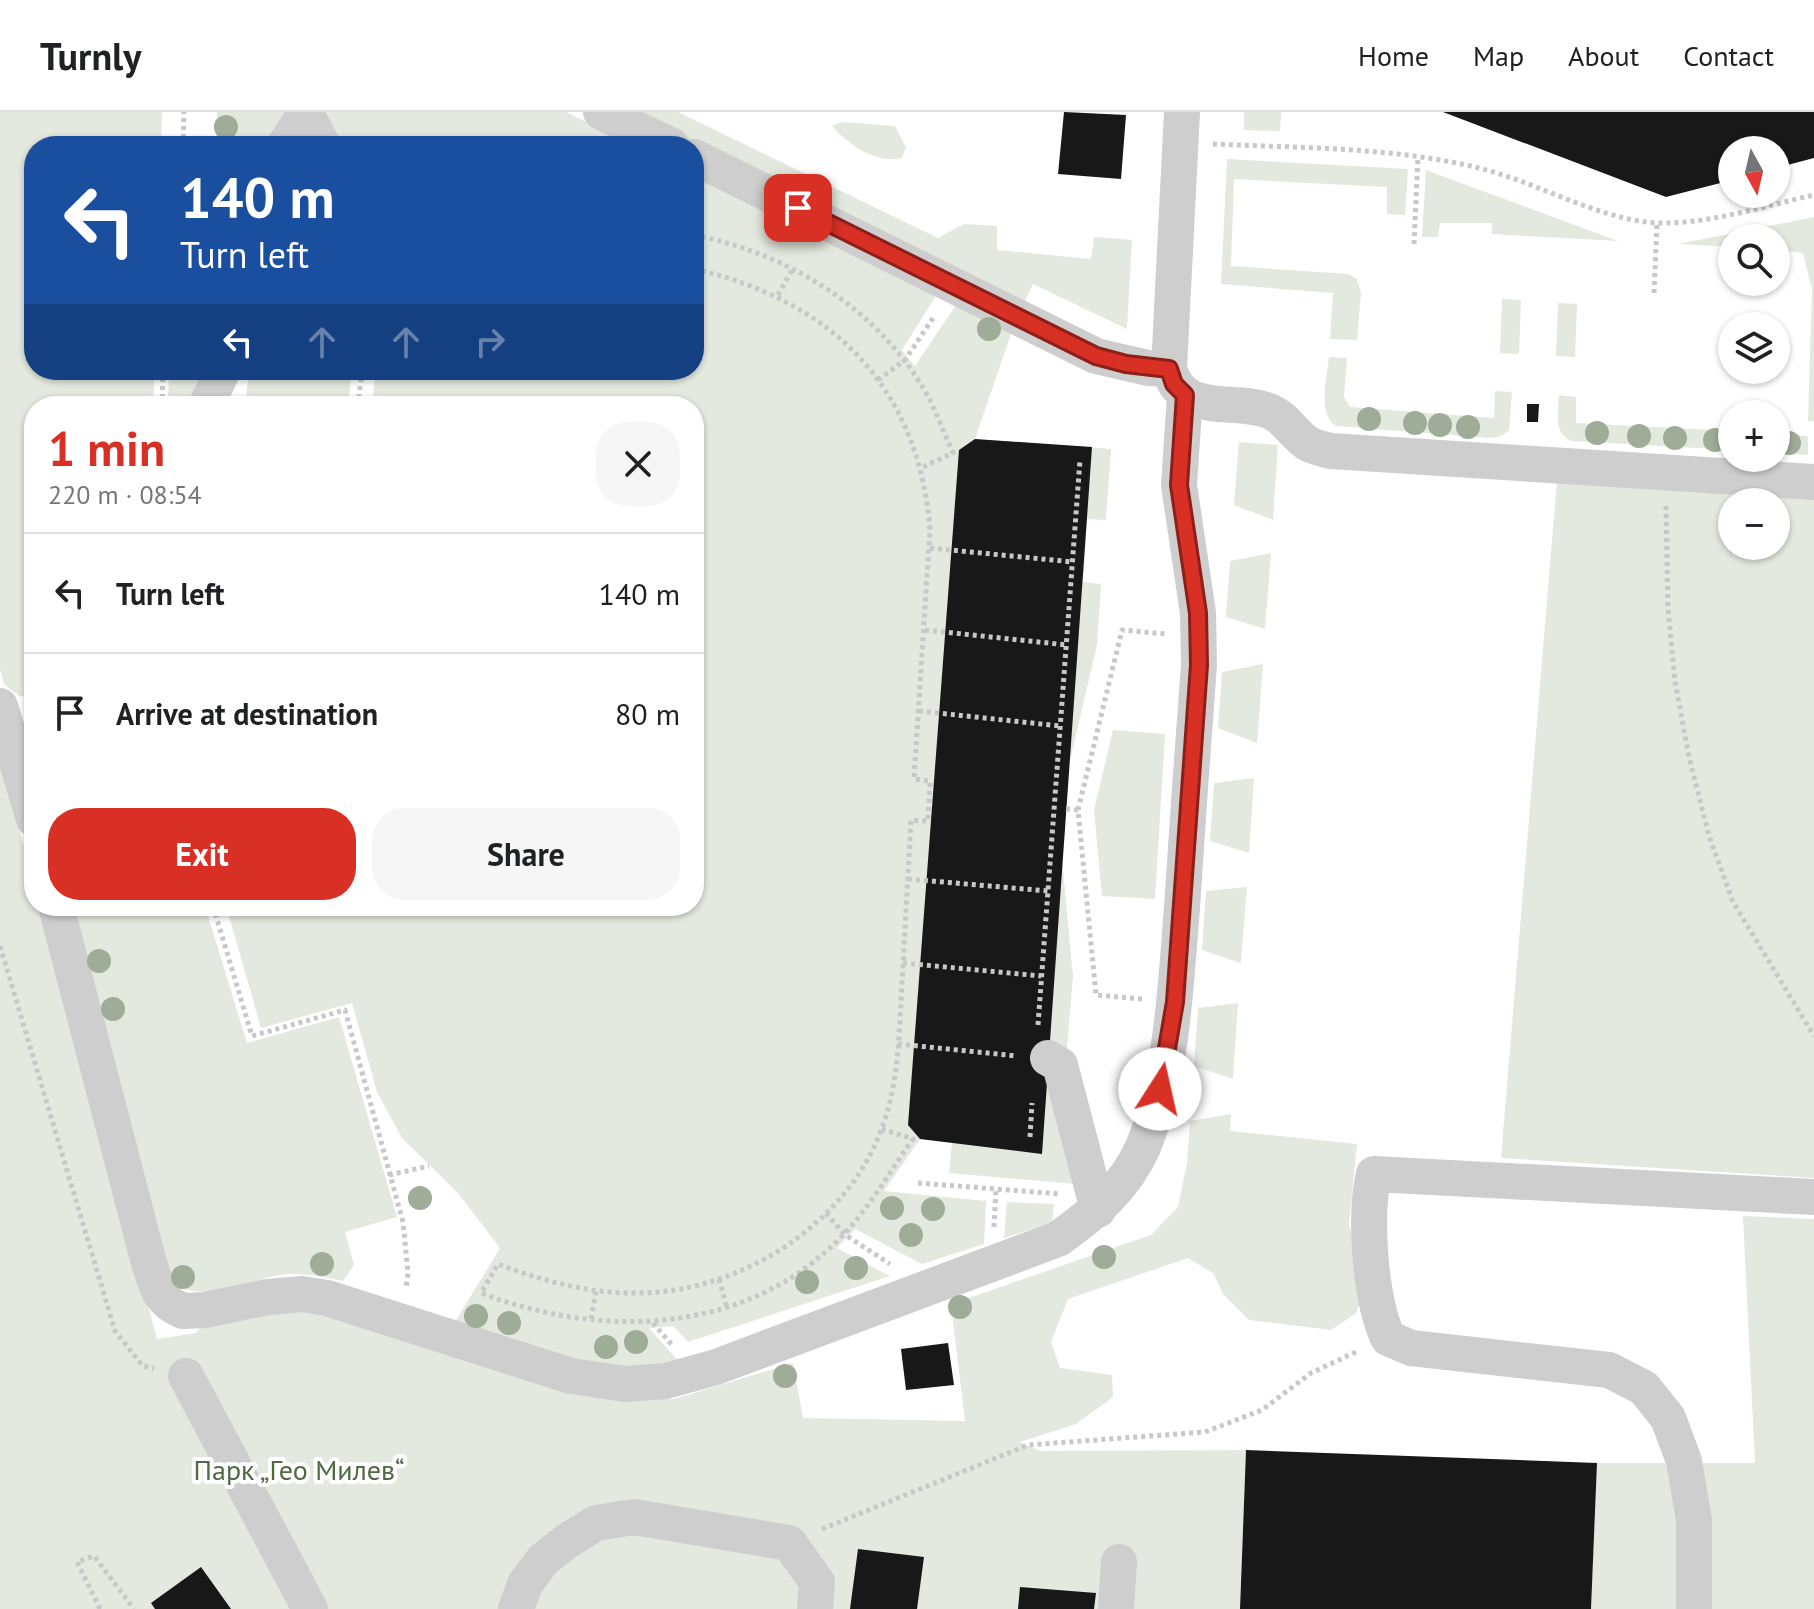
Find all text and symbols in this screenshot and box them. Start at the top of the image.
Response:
text: Turnly [40,31,141,80]
text: Home [1358,37,1429,74]
text: Map [1473,37,1524,74]
text: About [1568,37,1639,74]
text: Contact [1683,37,1774,74]
north arrow [1718,136,1790,208]
map controls [1718,136,1790,560]
text: 140 m [180,161,335,233]
icon: left [48,168,152,272]
pin [764,174,832,242]
icon: arrive [776,186,820,230]
button: search [1718,224,1790,296]
text: Turn left [180,231,309,278]
button: layers [1718,312,1790,384]
icon: left [216,320,260,364]
icon: ahead [300,320,344,364]
icon: ahead [384,320,428,364]
icon: right [468,320,512,364]
button: + [1718,400,1790,472]
text: 1 min [48,417,165,479]
button: close [596,422,680,506]
text: 220 m · 08:54 [48,478,202,511]
button: − [1718,488,1790,560]
icon: left [48,571,92,615]
text: Turn left [116,574,224,613]
text: 140 m [599,574,680,613]
icon: arrive [48,691,92,735]
text: Arrive at destination [116,694,378,733]
text: 80 m [615,694,680,733]
button: Exit [48,808,356,900]
button: Share [372,808,680,900]
position arrow [1118,1047,1202,1131]
park label: Парк „Гео Милев“ [194,1451,404,1488]

